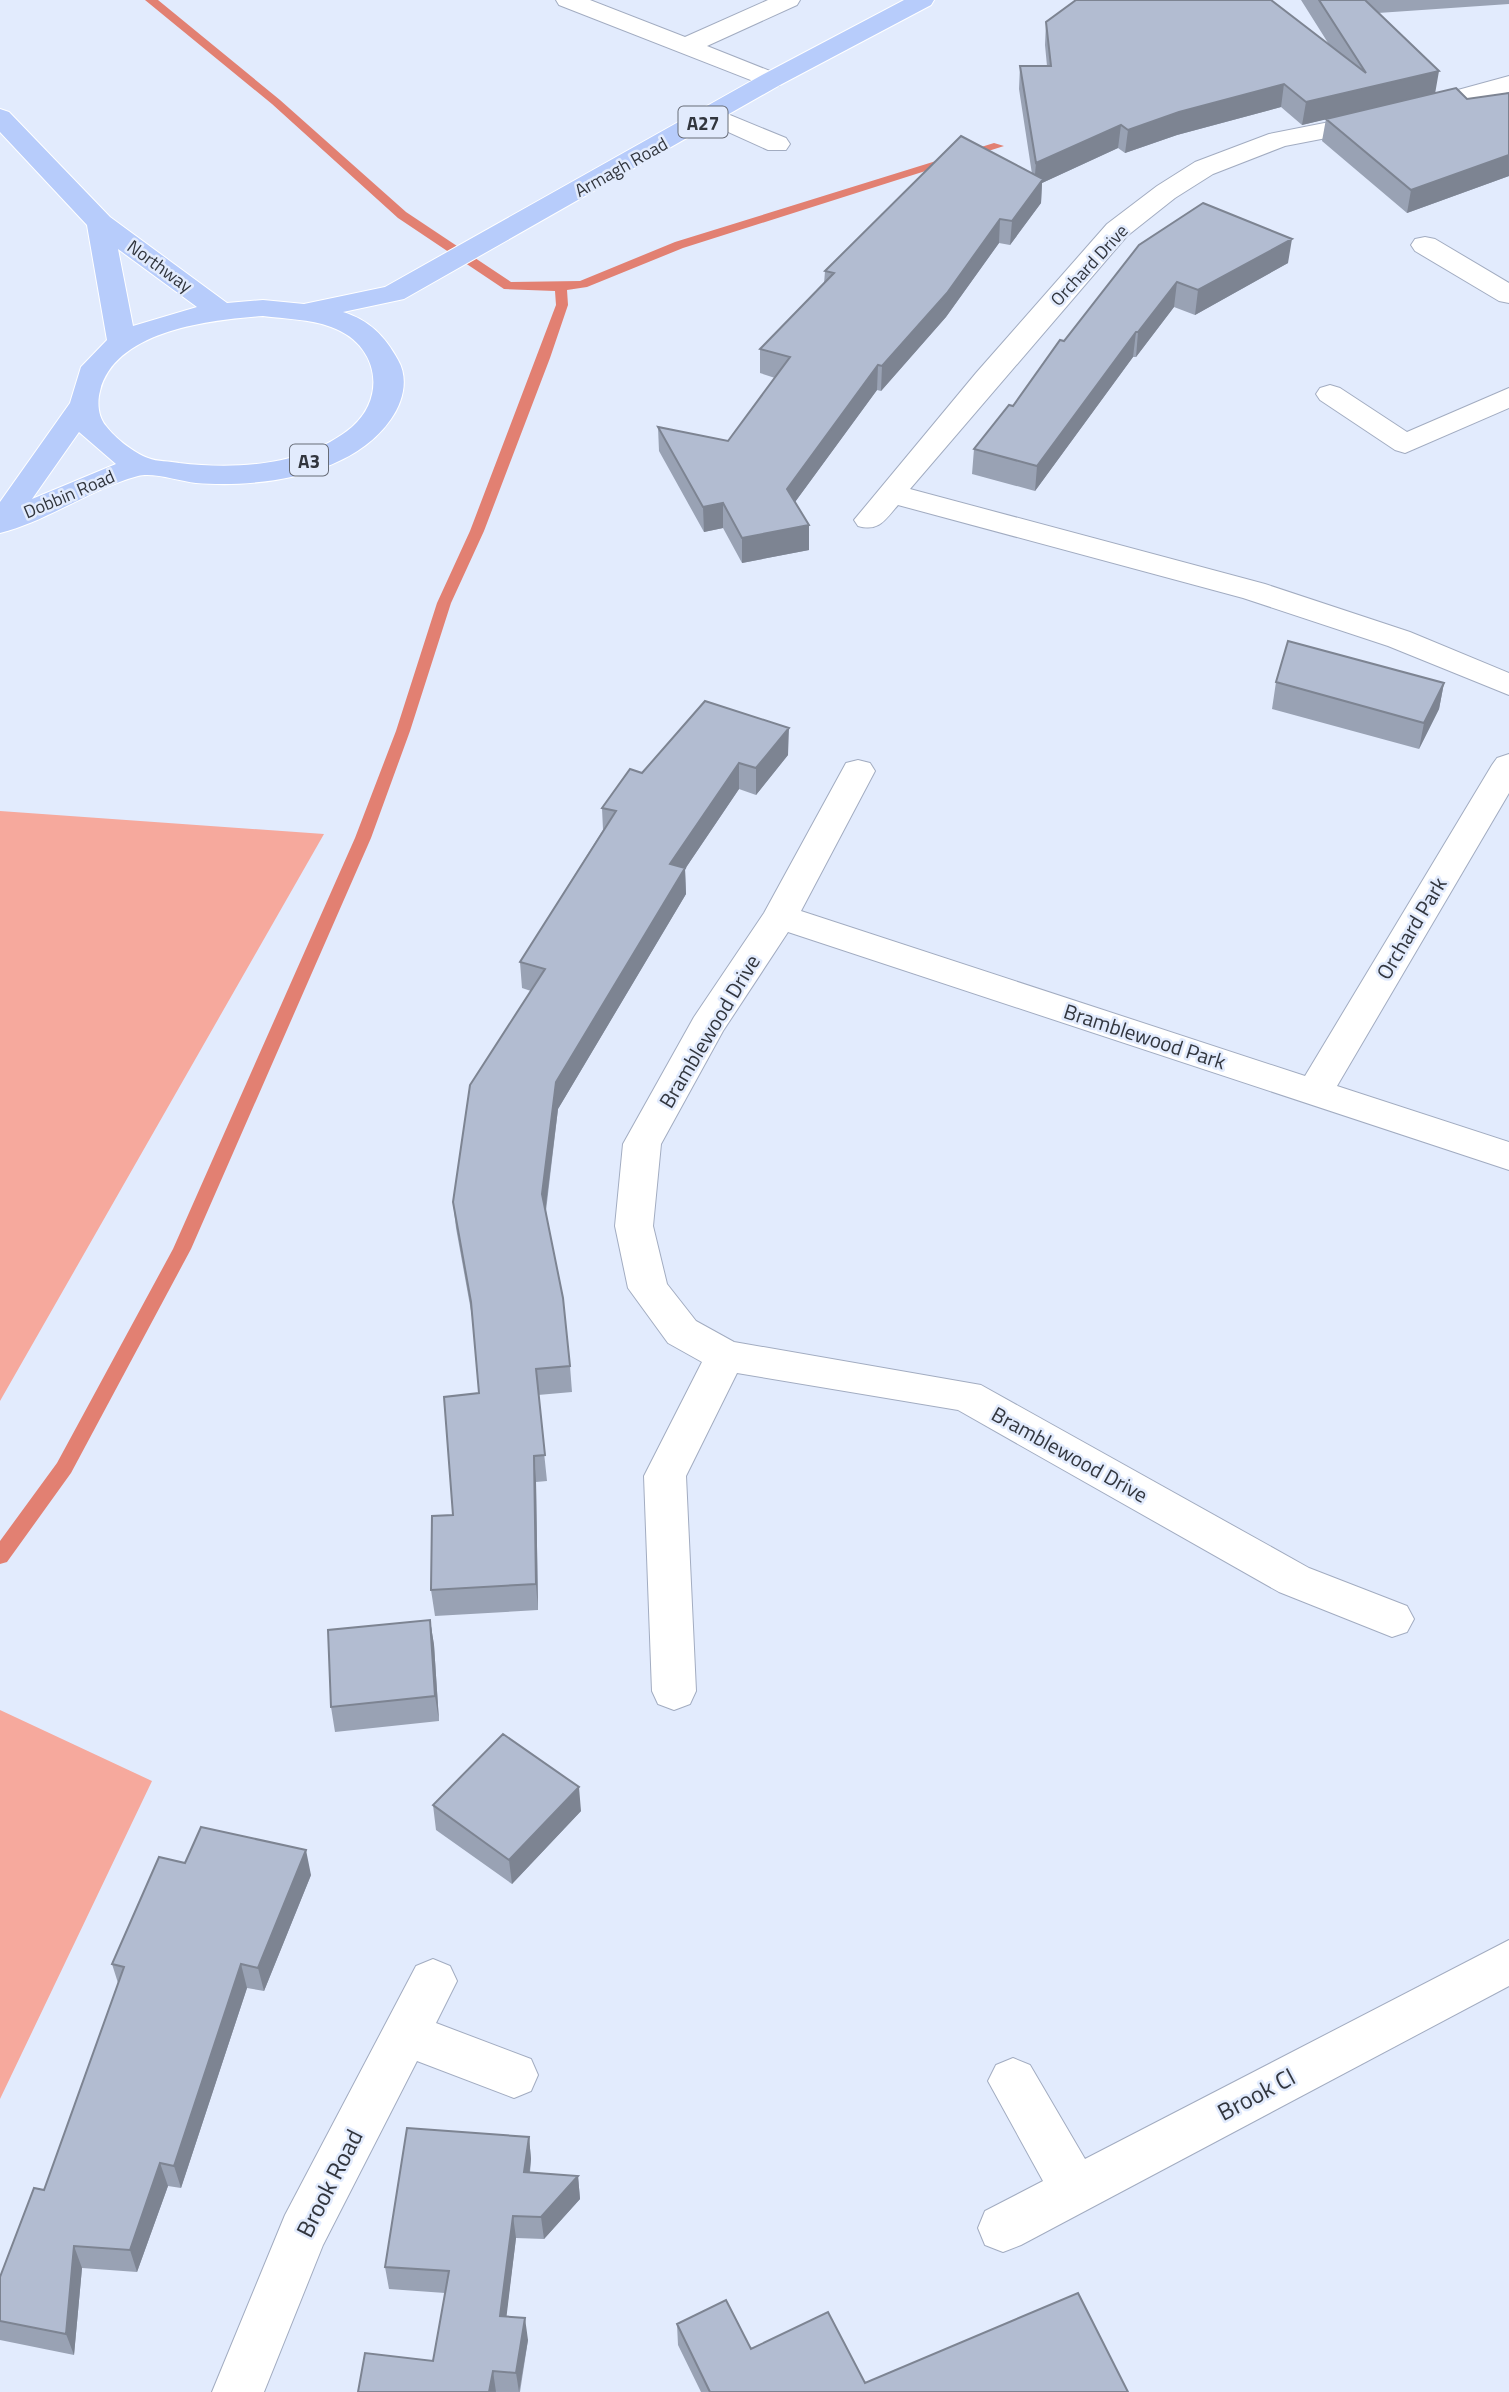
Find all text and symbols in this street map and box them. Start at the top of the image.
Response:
road number: A27 [678,106,728,138]
street label: Armagh Road [569,130,673,204]
street label: Orchard Drive [1044,218,1134,312]
street label: Northway [122,233,199,299]
road number: A3 [290,444,328,475]
street label: Dobbin Road [19,463,119,525]
street label: Orchard Park [1368,871,1454,985]
street label: Bramblewood Drive [650,948,768,1114]
street label: Bramblewood Park [1060,995,1230,1077]
street label: Bramblewood Drive [986,1398,1154,1510]
street label: Brook Cl [1211,2058,1301,2130]
street label: Brook Road [286,2123,372,2243]

